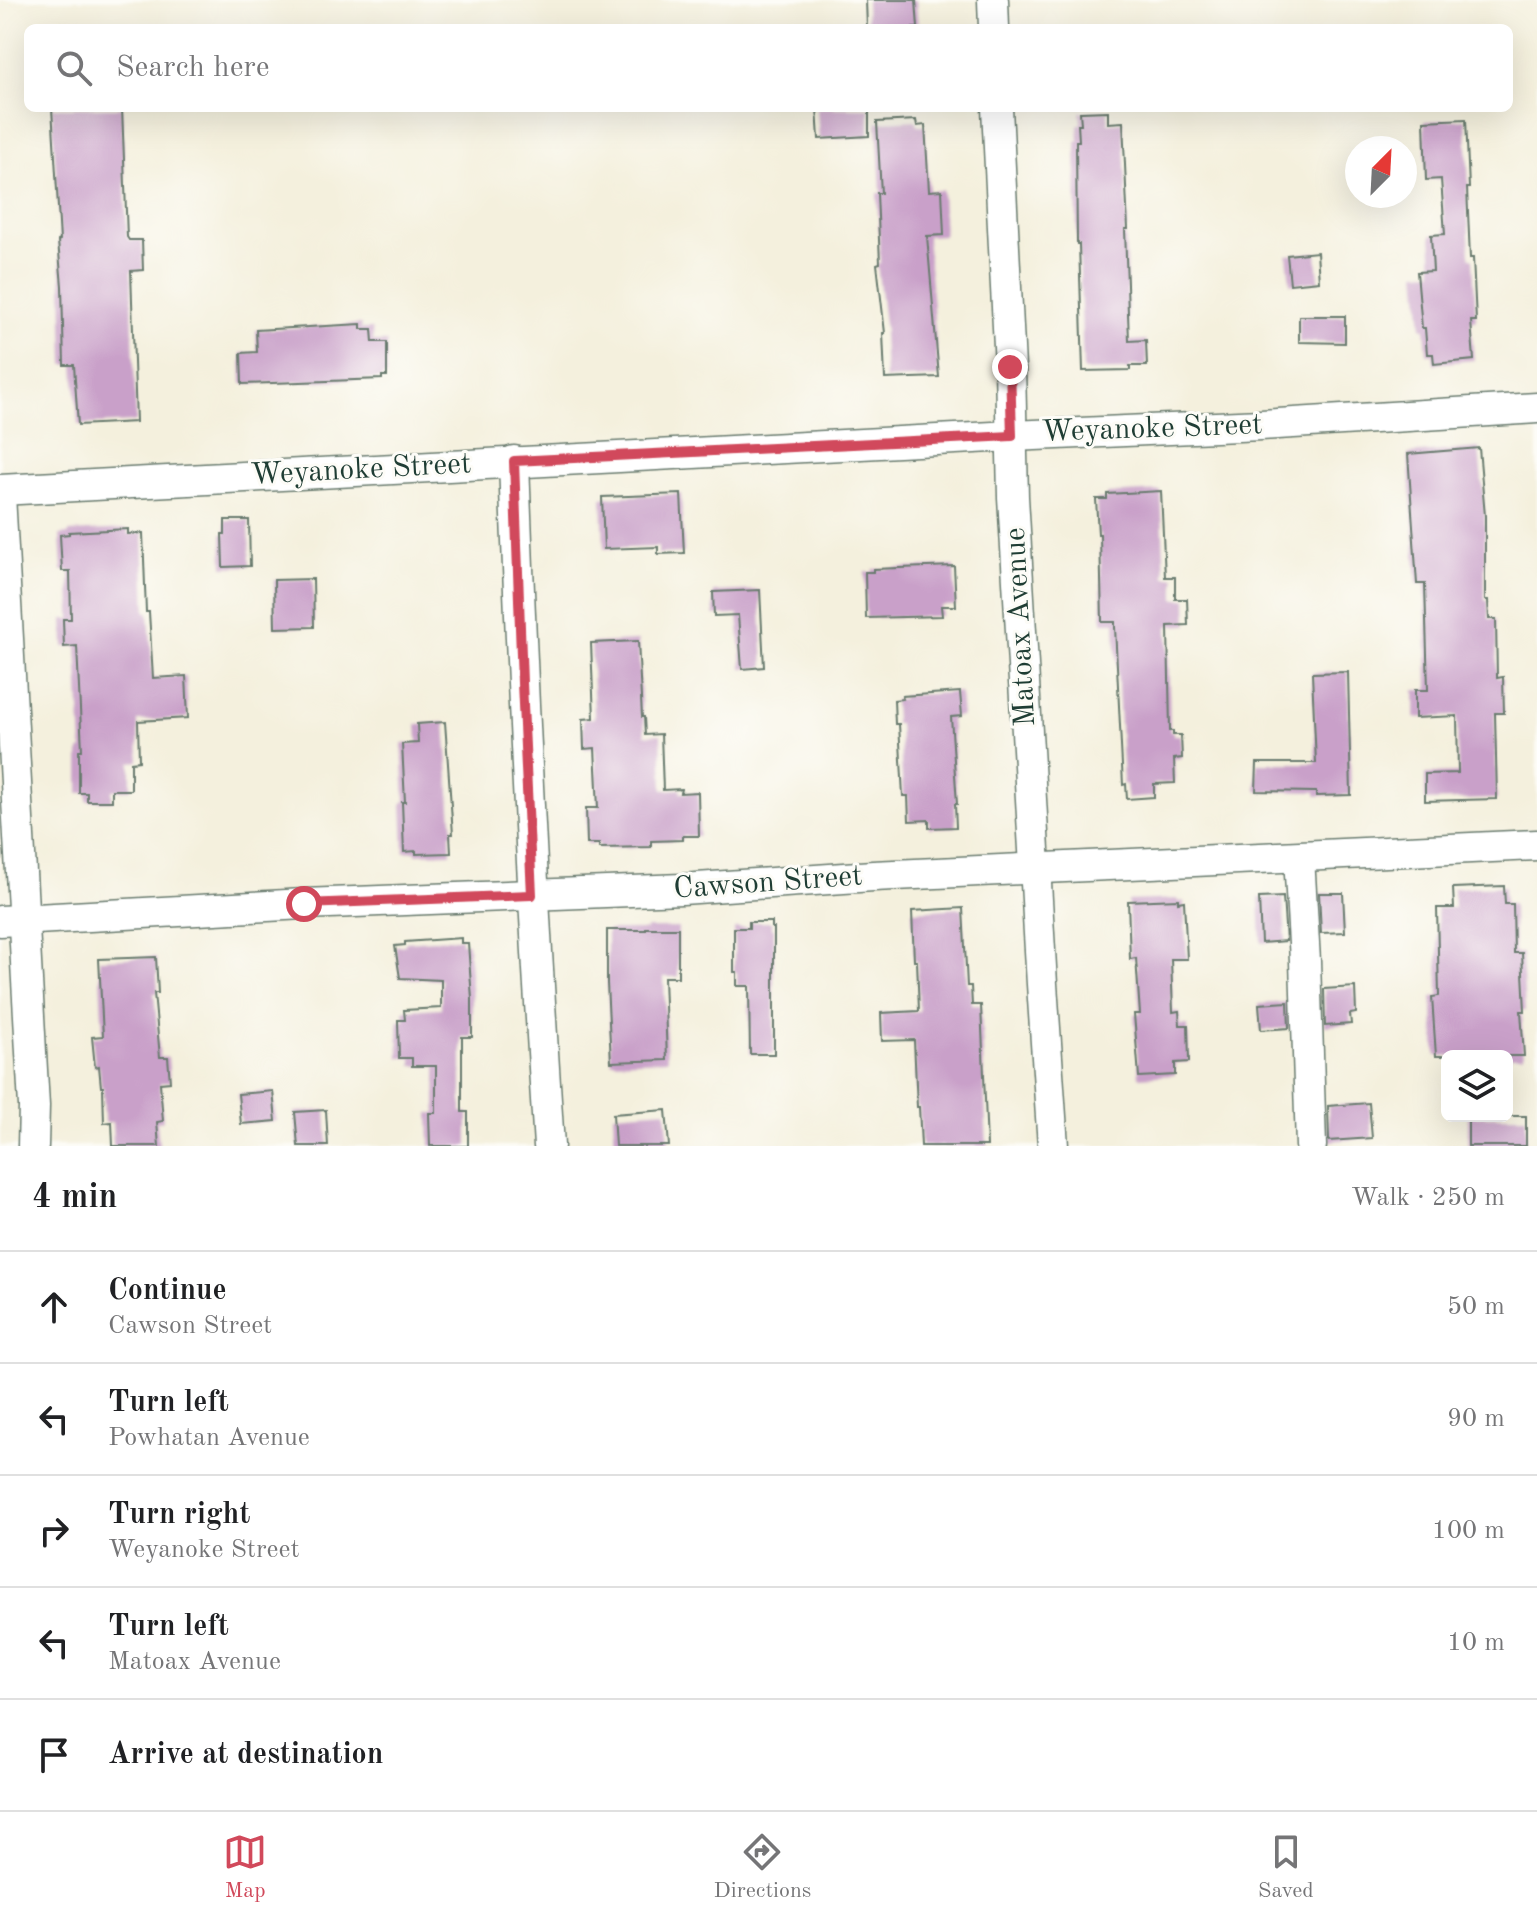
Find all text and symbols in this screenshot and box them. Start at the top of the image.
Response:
search box [24,24,1513,112]
icon: search [52,46,96,90]
text: Search here [116,53,270,83]
north arrow [1345,136,1417,208]
route end [992,349,1028,385]
street label: Weyanoke Street [1041,410,1263,448]
street label: Weyanoke Street [250,449,472,491]
street label: Matoax Avenue [1001,527,1041,727]
street label: Cawson Street [672,861,864,905]
route start [286,886,322,922]
map controls [1441,1050,1513,1122]
button: layers [1441,1050,1513,1122]
text: 4 min [32,1181,117,1215]
text: Walk · 250 m [1351,1185,1505,1211]
text: Continue [108,1276,227,1306]
icon: ahead [32,1285,76,1329]
text: 50 m [1447,1294,1505,1320]
text: Cawson Street [108,1313,272,1339]
text: Turn left [108,1388,229,1418]
icon: left [32,1397,76,1441]
text: 90 m [1447,1406,1505,1432]
text: Powhatan Avenue [108,1425,310,1451]
text: Turn right [108,1500,250,1530]
icon: right [32,1509,76,1553]
text: 100 m [1432,1518,1505,1544]
text: Weyanoke Street [108,1537,300,1563]
text: Turn left [108,1612,229,1642]
icon: left [32,1621,76,1665]
text: 10 m [1447,1630,1505,1656]
text: Matoax Avenue [108,1649,281,1675]
icon: arrive [32,1733,76,1777]
text: Arrive at destination [108,1740,383,1770]
tab: Map [223,1830,267,1905]
tab: Directions [714,1830,811,1905]
tab: Saved [1258,1830,1314,1905]

